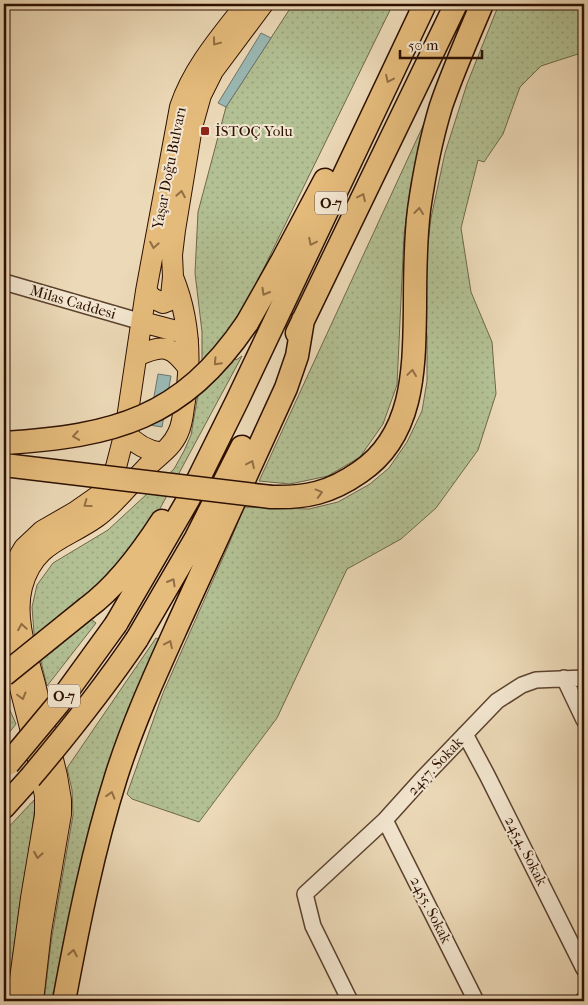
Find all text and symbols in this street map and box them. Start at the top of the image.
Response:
scale bar [400,28,483,60]
one-way arrow [213,36,222,46]
text: 50 m [408,36,439,54]
one-way arrow [386,74,396,83]
street label: Yaşar Doğu Bulvarı [148,105,190,232]
place label: İSTOÇ Yolu [215,122,293,140]
marker: İSTOÇ Yolu [199,125,211,137]
one-way arrow [176,190,186,199]
road number: O-7 [315,192,347,214]
one-way arrow [356,193,366,202]
one-way arrow [413,206,424,214]
one-way arrow [308,237,319,246]
one-way arrow [150,241,160,249]
street label: Milas Caddesi [28,281,119,323]
one-way arrow [261,287,271,296]
one-way arrow [214,356,223,365]
one-way arrow [407,369,417,377]
one-way arrow [72,430,81,440]
one-way arrow [244,460,255,469]
one-way arrow [314,488,323,499]
one-way arrow [83,498,93,507]
one-way arrow [165,579,175,588]
one-way arrow [17,622,28,630]
one-way arrow [163,640,173,649]
road number: O-7 [48,684,80,708]
one-way arrow [16,692,27,701]
street label: 2457. Sokak [403,733,467,799]
one-way arrow [105,792,115,800]
street label: 2454. Sokak [501,813,551,889]
one-way arrow [34,851,44,860]
street label: 2455. Sokak [406,873,456,947]
one-way arrow [67,949,77,958]

